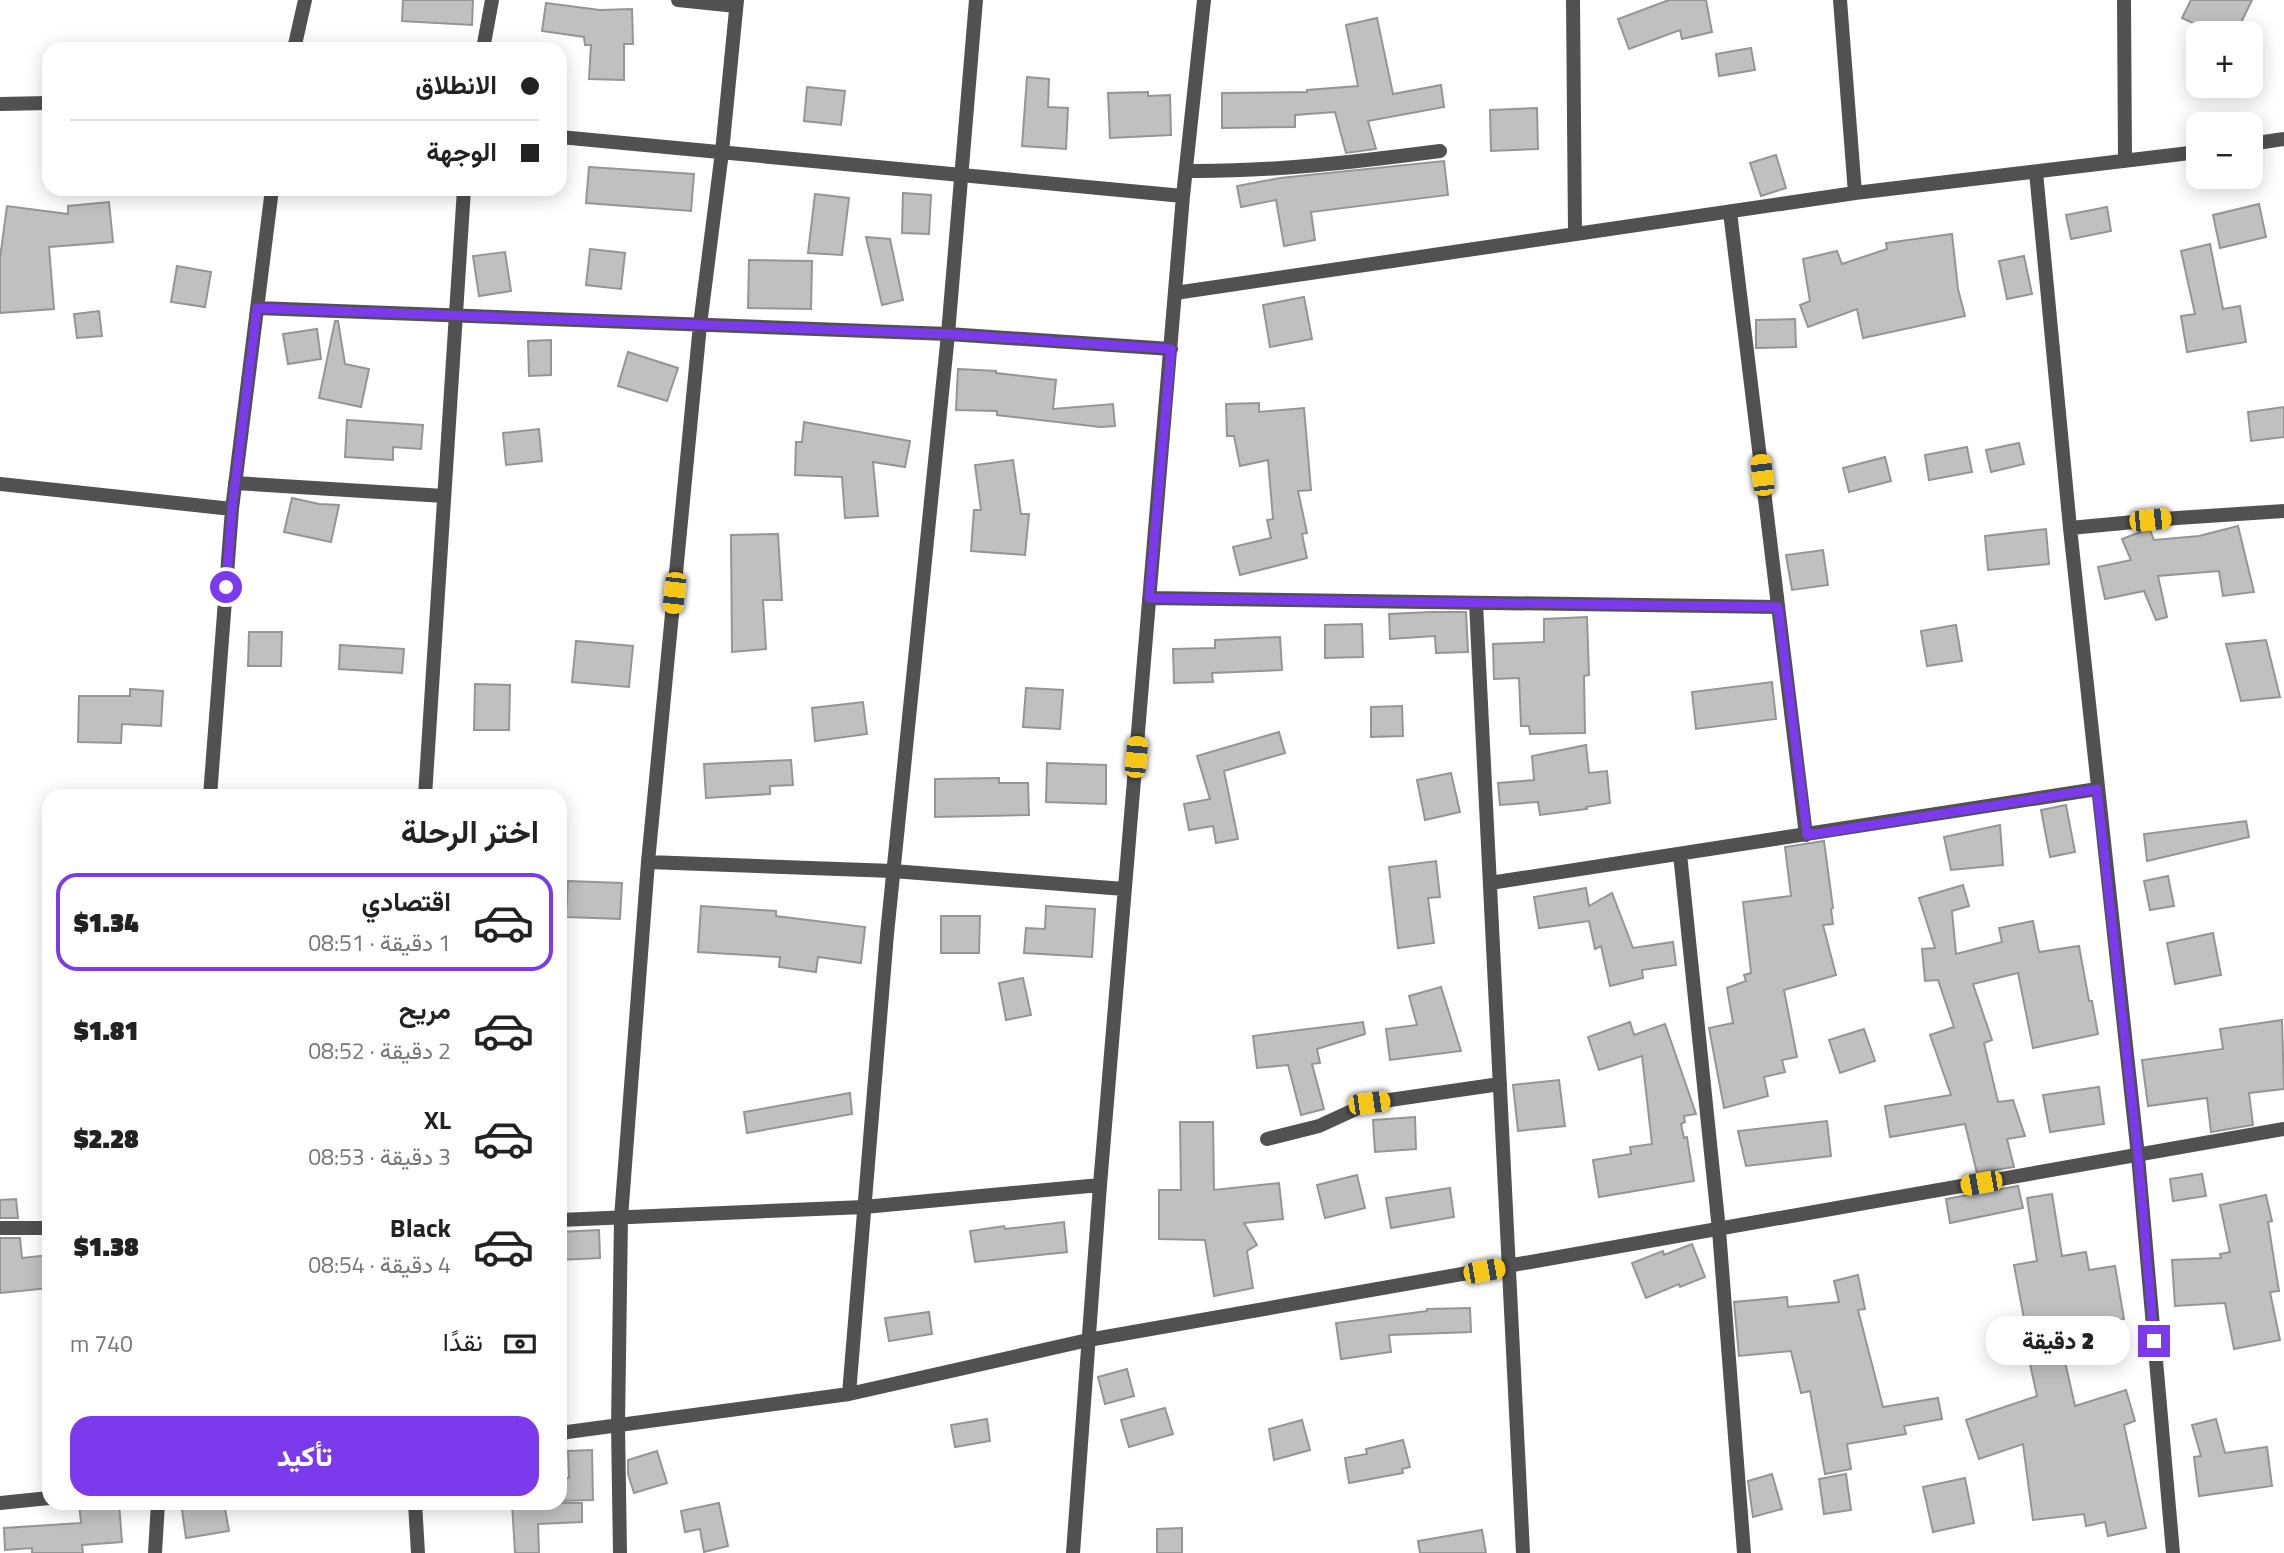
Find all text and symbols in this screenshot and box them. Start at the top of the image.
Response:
map controls [2186,21,2263,189]
button: + [2186,21,2263,98]
text: الانطلاق [415,65,497,104]
button: − [2186,112,2263,189]
text: الوجهة [426,132,497,171]
car [1750,453,1775,497]
car [2129,507,2172,533]
route start [210,571,242,603]
car [662,571,687,615]
car [1124,735,1149,779]
text: اختر الرحلة [401,807,539,855]
text: اقتصادي [362,882,451,921]
icon: car [472,891,535,954]
text: $1.34 [74,903,139,942]
text: 1 دقيقة · 08:51 [308,925,451,960]
text: مريح [399,990,451,1029]
icon: car [472,999,535,1062]
text: $1.81 [74,1011,139,1050]
text: 2 دقيقة · 08:52 [308,1033,451,1068]
car [1347,1090,1392,1116]
text: XL [424,1100,451,1139]
icon: car [472,1107,535,1170]
text: $2.28 [74,1119,139,1158]
text: 3 دقيقة · 08:53 [308,1139,451,1174]
car [1959,1169,2004,1197]
text: Black [390,1208,451,1247]
icon: car [472,1215,535,1278]
text: $1.38 [74,1227,139,1266]
text: 4 دقيقة · 08:54 [308,1247,451,1282]
car [1462,1257,1507,1285]
callout: 2 دقيقة [1986,1316,2130,1366]
text: نقدًا [443,1322,483,1361]
text: 2 دقيقة [2022,1323,2094,1358]
icon: cash [501,1325,539,1363]
route end [2138,1325,2170,1357]
text: 740 m [70,1326,133,1361]
button: تأكيد [70,1416,539,1496]

